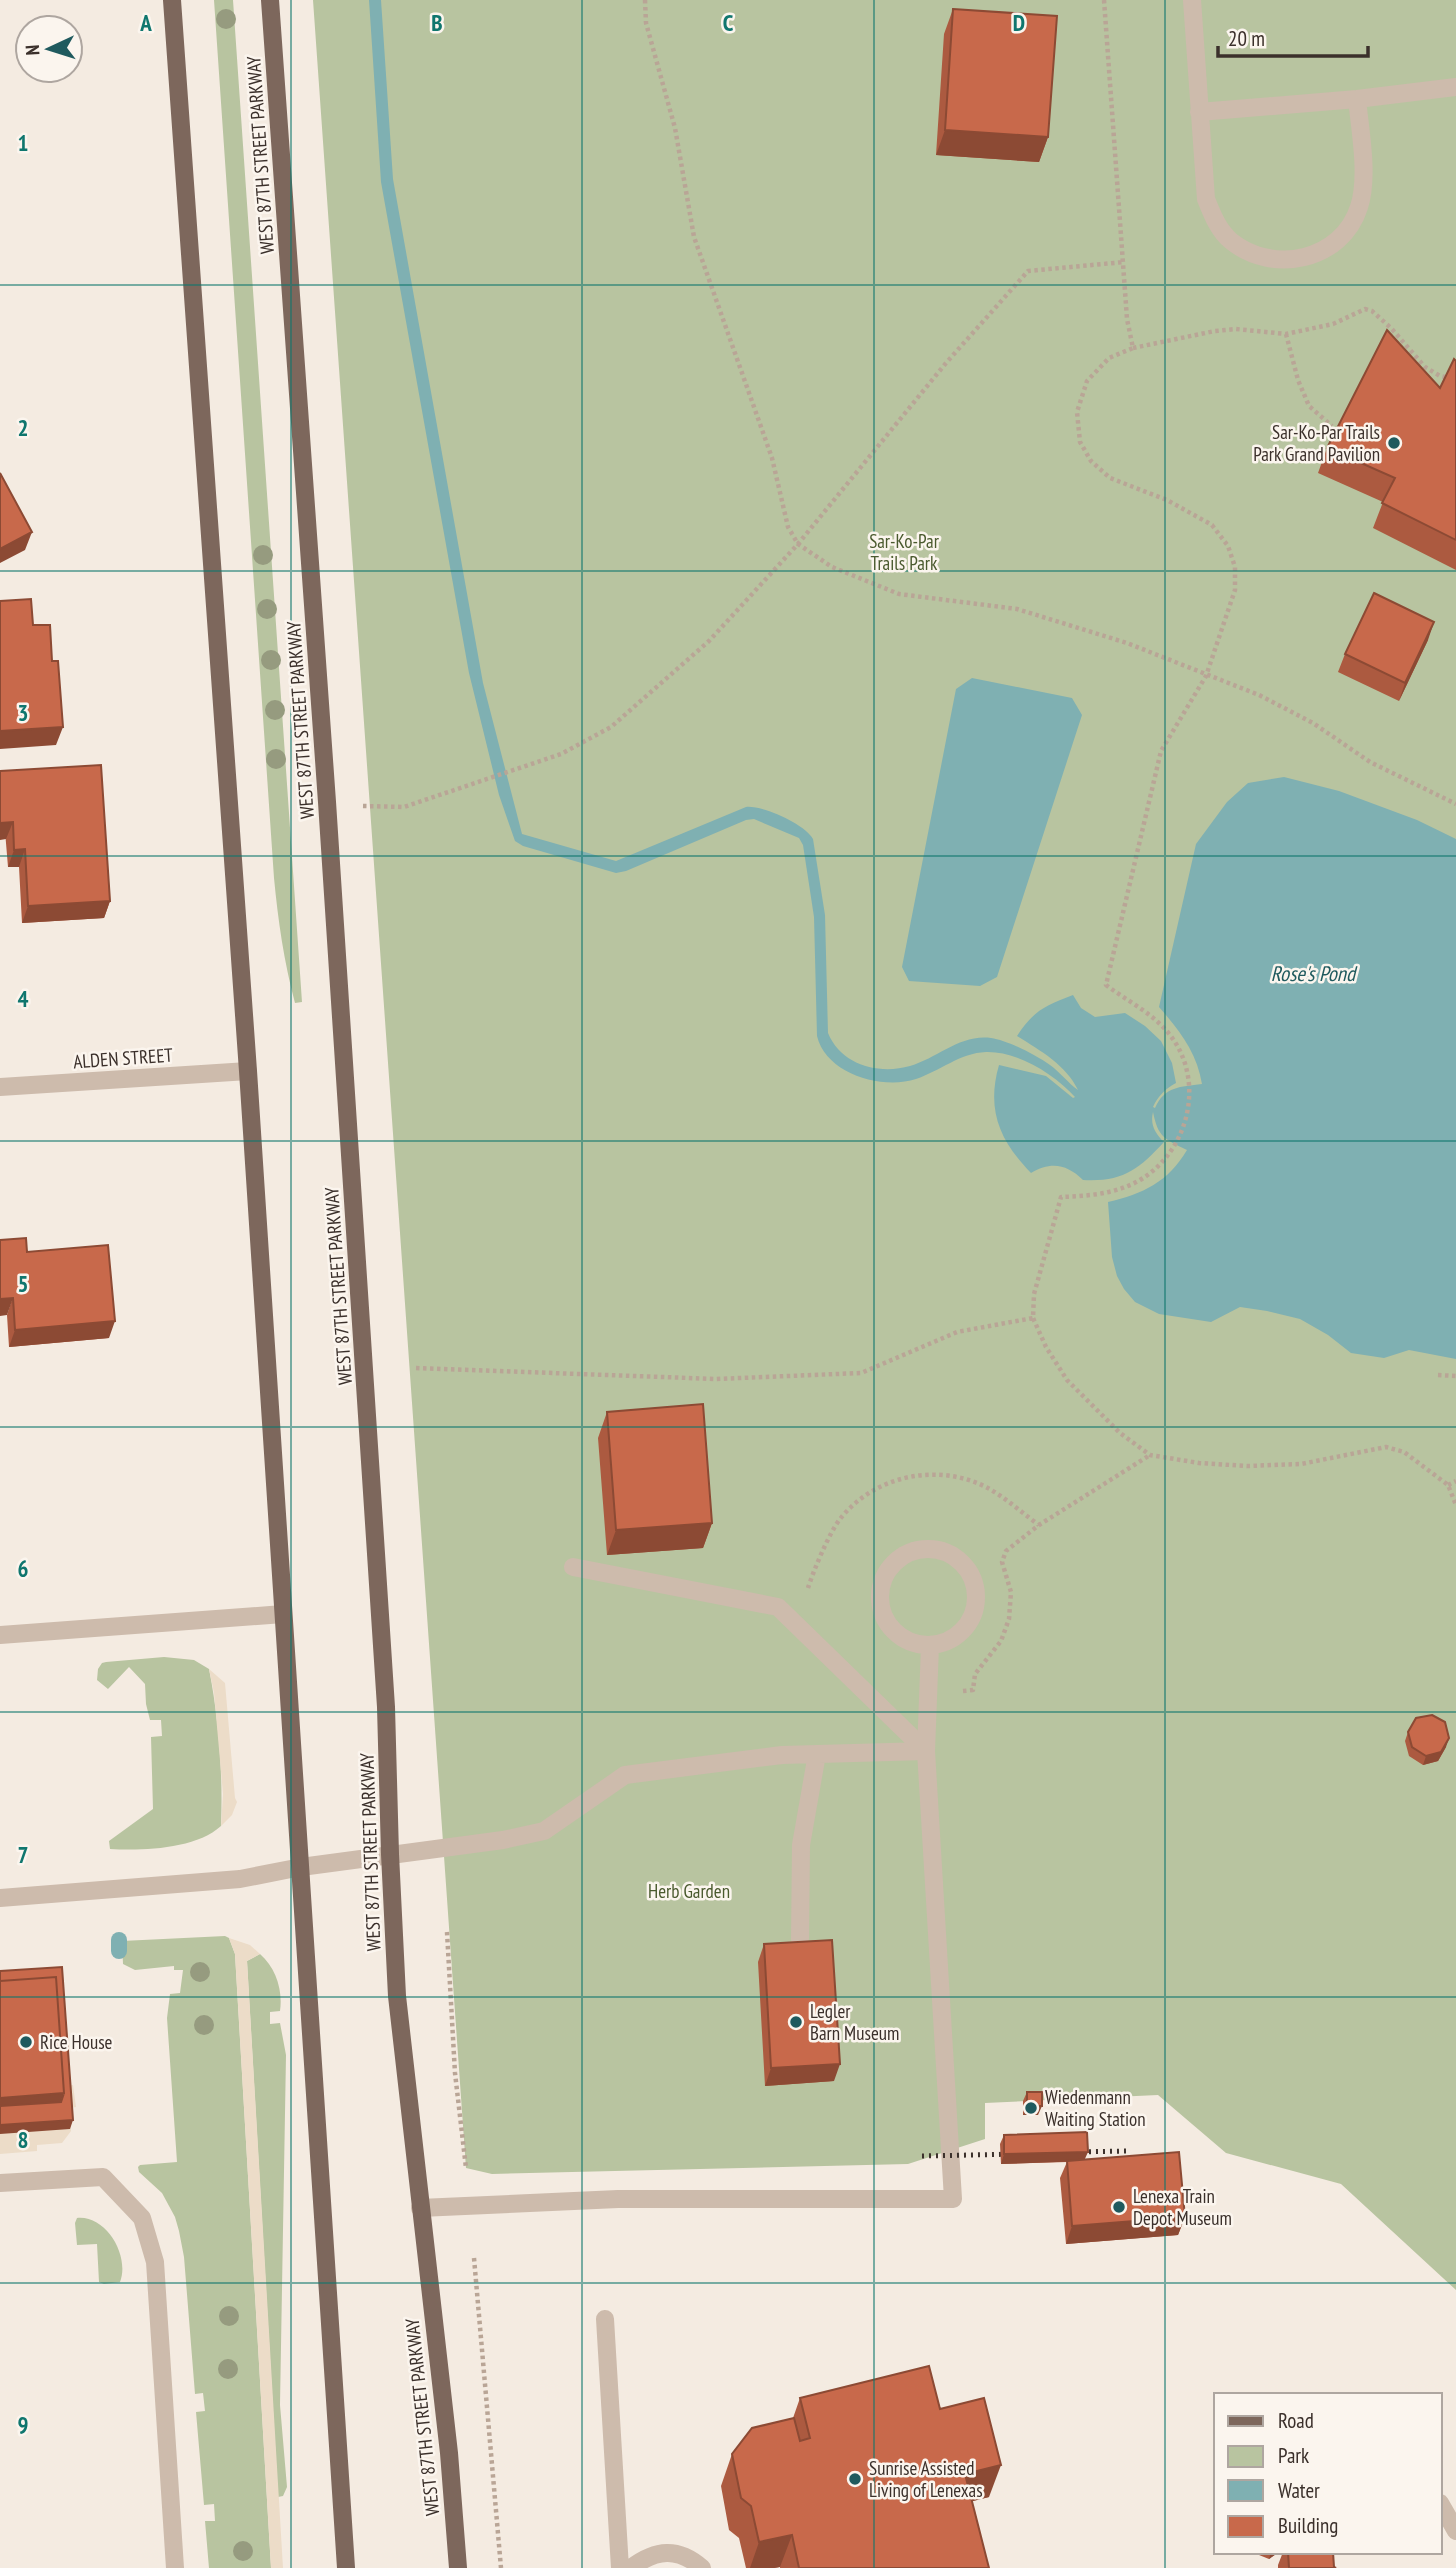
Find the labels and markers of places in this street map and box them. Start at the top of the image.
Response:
place label: Sar-Ko-Par Trails Park Grand Pavilion [1253,420,1380,466]
marker: Sar-Ko-Par Trails Park Grand Pavilion [1386,435,1402,451]
place label: Legler Barn Museum [810,1999,899,2045]
marker: Legler Barn Museum [788,2014,804,2030]
place label: Rice House [40,2030,113,2054]
marker: Rice House [18,2034,34,2050]
place label: Wiedenmann Waiting Station [1045,2085,1146,2131]
marker: Wiedenmann Waiting Station [1023,2100,1039,2116]
place label: Lenexa Train Depot Museum [1133,2184,1232,2230]
marker: Lenexa Train Depot Museum [1111,2199,1127,2215]
place label: Sunrise Assisted Living of Lenexas [869,2456,983,2502]
marker: Sunrise Assisted Living of Lenexas [847,2471,863,2487]

